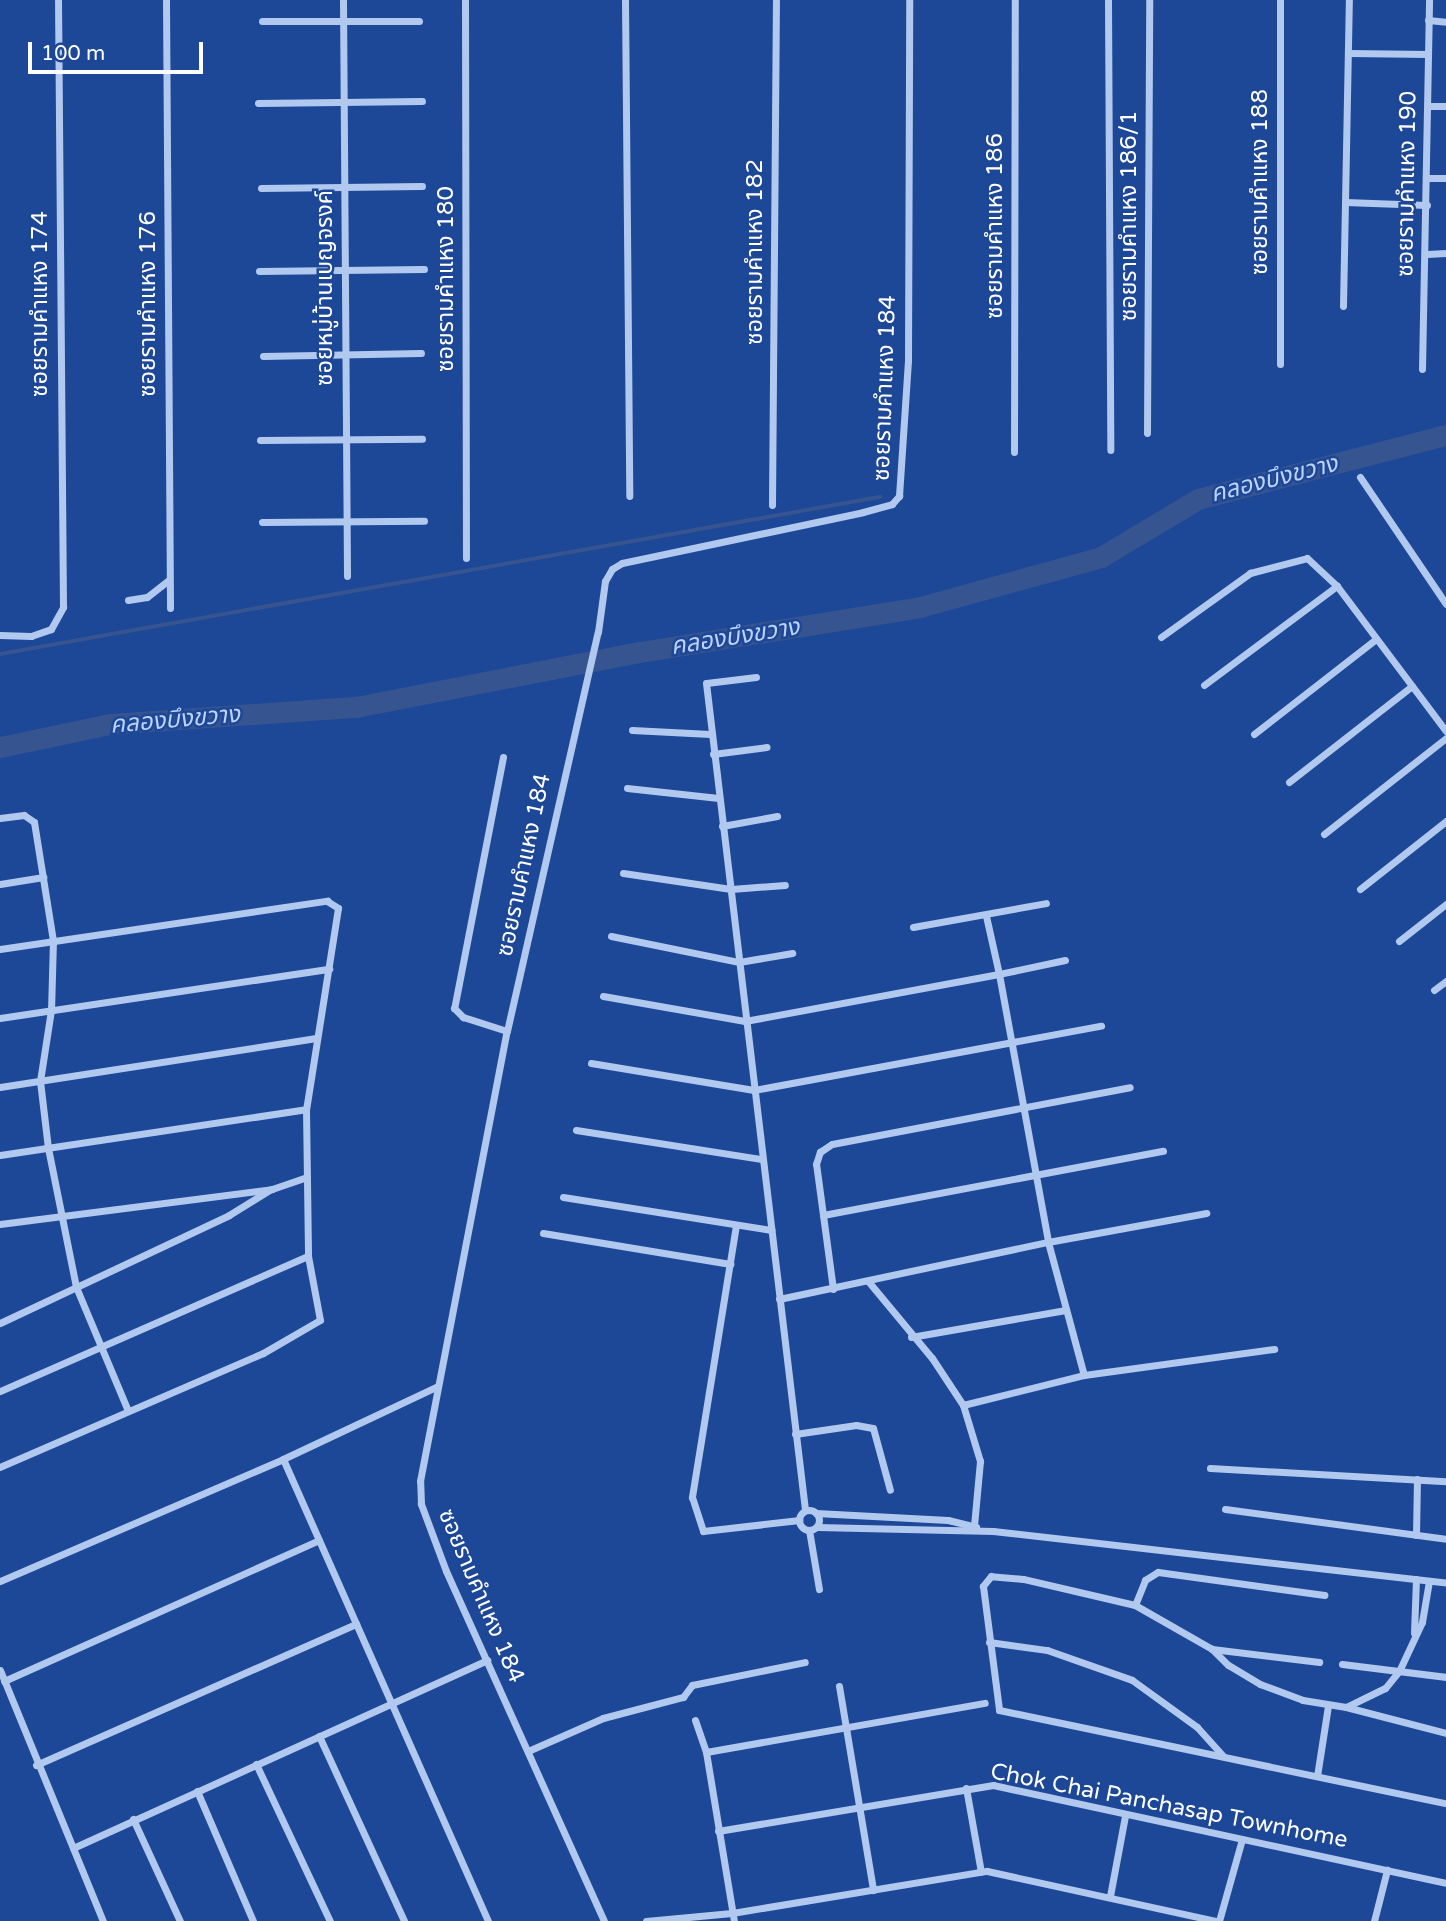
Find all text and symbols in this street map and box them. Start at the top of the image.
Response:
scale bar [32,28,206,72]
text: 100 m [41,41,105,66]
street label: ซอยรามคำแหง 188 [1246,89,1274,275]
street label: ซอยรามคำแหง 190 [1392,91,1422,277]
street label: ซอยรามคำแหง 186/1 [1115,111,1143,321]
street label: ซอยรามคำแหง 186 [981,133,1009,319]
street label: ซอยรามคำแหง 182 [741,159,769,345]
street label: ซอยรามคำแหง 180 [432,186,460,372]
street label: ซอยหมู่บ้านเบญจรงค์ [311,190,339,386]
street label: ซอยรามคำแหง 174 [26,211,54,397]
street label: ซอยรามคำแหง 176 [134,211,162,397]
street label: ซอยรามคำแหง 184 [868,295,902,481]
water label: คลองบึงขวาง [1207,449,1341,509]
water label: คลองบึงขวาง [669,613,801,661]
water label: คลองบึงขวาง [109,700,241,740]
street label: ซอยรามคำแหง 184 [491,771,557,959]
street label: ซอยรามคำแหง 184 [432,1505,530,1687]
street label: Chok Chai Panchasap Townhome [988,1758,1350,1854]

